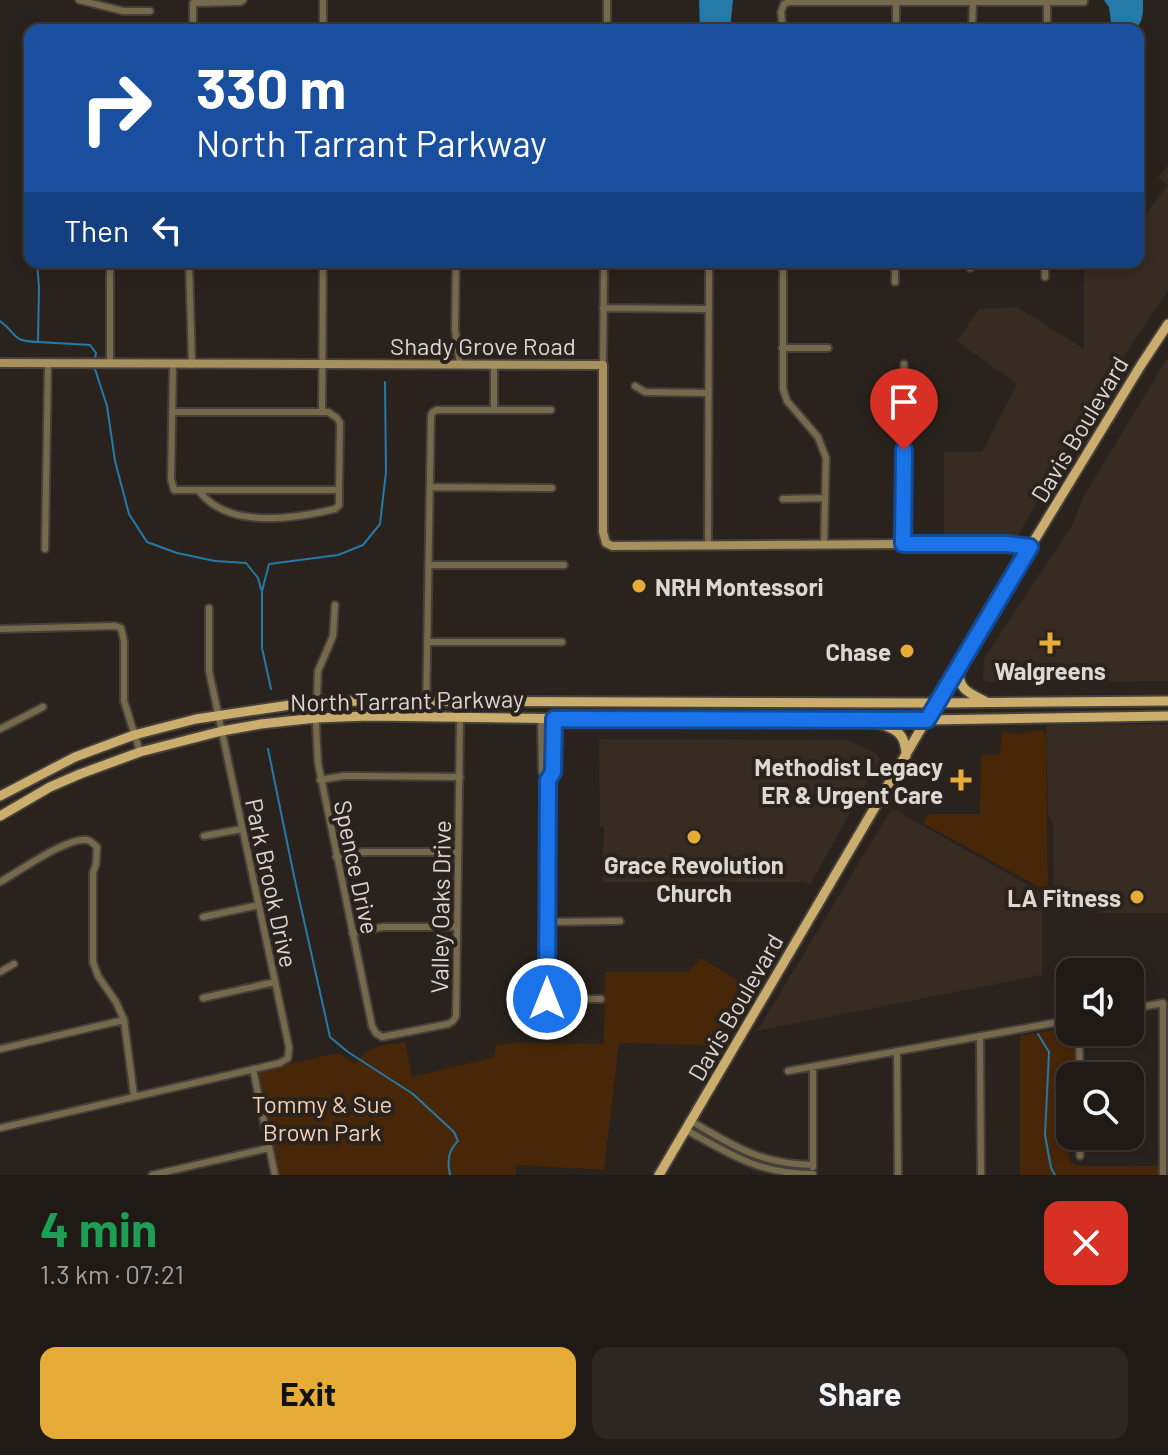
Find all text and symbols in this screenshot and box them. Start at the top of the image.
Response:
text: 330 m [196,53,346,120]
icon: right [64,56,168,160]
text: North Tarrant Parkway [196,121,547,164]
icon: left [145,208,189,252]
text: Then [64,212,129,248]
street label: Shady Grove Road [390,331,576,360]
street label: Davis Boulevard [1024,351,1134,507]
pin [870,368,938,450]
icon: arrive [882,380,926,424]
place label: NRH Montessori [655,572,824,601]
marker: NRH Montessori [630,577,648,595]
marker: Walgreens [1041,634,1059,652]
place label: Chase [825,637,891,666]
marker: Chase [898,642,916,660]
place label: Walgreens [994,656,1106,685]
street label: North Tarrant Parkway [290,683,524,717]
place label: Methodist Legacy ER & Urgent Care [754,752,943,809]
marker: Methodist Legacy ER & Urgent Care [950,769,972,791]
street label: Park Brook Drive [240,796,304,970]
street label: Spence Drive [329,797,385,937]
street label: Valley Oaks Drive [424,820,456,994]
marker: Grace Revolution Church [685,828,703,846]
place label: Grace Revolution Church [604,850,784,907]
place label: LA Fitness [1007,883,1121,912]
marker: LA Fitness [1128,888,1146,906]
street label: Davis Boulevard [681,928,789,1086]
position arrow [505,957,589,1041]
map controls [1056,958,1144,1150]
button: sound [1056,958,1144,1046]
button: search [1056,1062,1144,1150]
park label: Tommy & Sue Brown Park [252,1089,392,1146]
text: 4 min [40,1199,157,1257]
button: close [1044,1201,1128,1285]
text: 1.3 km · 07:21 [40,1258,184,1289]
button: Exit [40,1347,576,1439]
button: Share [592,1347,1128,1439]

